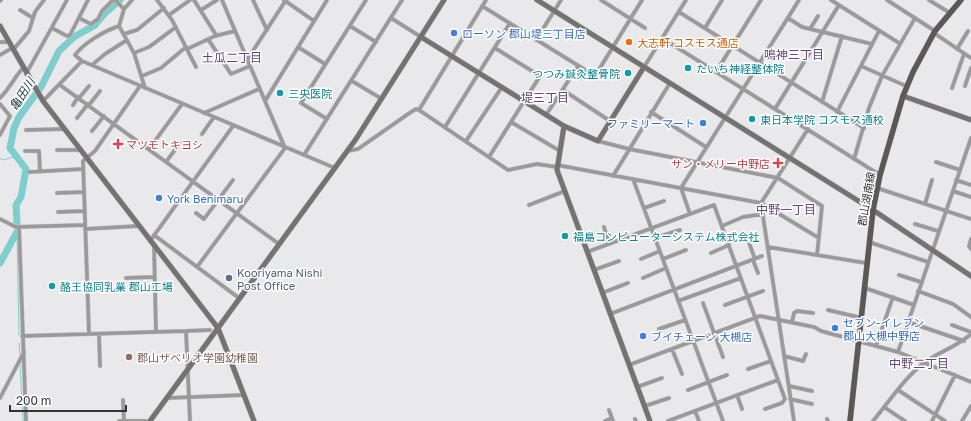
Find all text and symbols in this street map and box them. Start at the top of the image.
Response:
place label: ローソン 郡山堤三丁目店 [462,27,586,40]
marker: ローソン 郡山堤三丁目店 [449,28,459,38]
place label: 大志軒 コスモス通店 [637,36,739,49]
marker: 大志軒 コスモス通店 [624,37,634,47]
district label: 鳴神三丁目 [764,47,824,62]
district label: 土瓜二丁目 [202,50,262,65]
place label: たいち神経整体院 [696,62,784,75]
marker: たいち神経整体院 [683,63,693,73]
place label: つつみ鍼灸整骨院 [532,67,620,80]
marker: つつみ鍼灸整骨院 [623,68,633,78]
water label: 亀田川 [6,73,39,113]
place label: 三央医院 [288,87,332,100]
marker: 三央医院 [275,88,285,98]
district label: 堤三丁目 [521,90,569,105]
place label: 東日本学院 コスモス通校 [760,113,884,126]
marker: 東日本学院 コスモス通校 [747,114,757,124]
place label: ファミリーマート [607,117,695,130]
marker: ファミリーマート [698,118,708,128]
place label: マツモトキヨシ [126,138,203,151]
marker: マツモトキヨシ [113,139,123,149]
place label: サン・メリー中野店 [671,157,770,170]
marker: サン・メリー中野店 [773,158,783,168]
street label: 郡山湖南線 [855,171,877,227]
place label: York Benimaru [167,192,243,205]
marker: York Benimaru [154,193,164,203]
district label: 中野一丁目 [756,202,816,217]
place label: 福島コンピューターシステム株式会社 [573,230,759,243]
marker: 福島コンピューターシステム株式会社 [560,231,570,241]
place label: Kooriyama Nishi Post Office [237,266,322,292]
marker: Kooriyama Nishi Post Office [224,273,234,283]
place label: 酪王協同乳業 郡山工場 [60,280,173,293]
marker: 酪王協同乳業 郡山工場 [47,281,57,291]
place label: セブン-イレブン 郡山大槻中野店 [843,316,924,342]
marker: セブン-イレブン 郡山大槻中野店 [830,323,840,333]
place label: ブイチェーン 大槻店 [651,330,752,343]
marker: ブイチェーン 大槻店 [638,331,648,341]
place label: 郡山ザベリオ学園幼稚園 [137,351,258,364]
marker: 郡山ザベリオ学園幼稚園 [124,352,134,362]
district label: 中野二丁目 [889,356,949,371]
scale bar [10,387,126,413]
text: 200 m [16,393,51,408]

